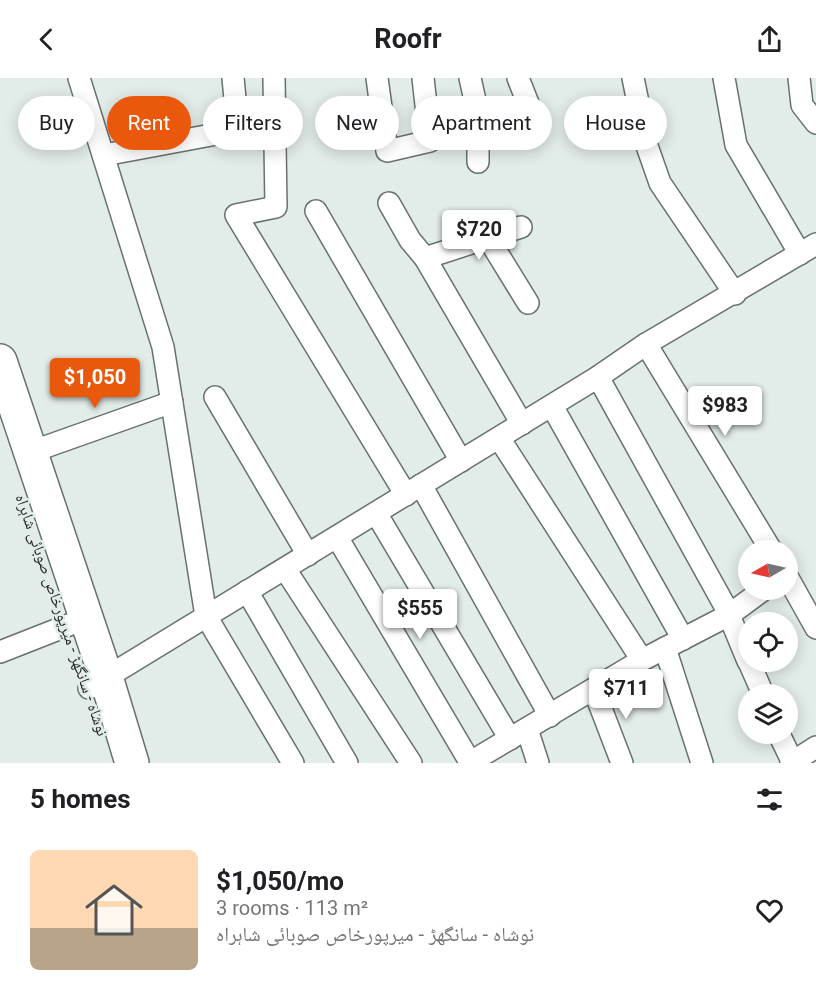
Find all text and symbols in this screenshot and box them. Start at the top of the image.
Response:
icon: back [30,23,63,56]
text: Roofr [374,23,442,55]
icon: share [753,23,786,56]
chip: Buy [18,96,95,150]
chip: Rent [107,96,191,150]
chip: Filters [203,96,303,150]
chip: New [315,96,399,150]
chip: Apartment [411,96,552,150]
chip: House [564,96,667,150]
pin: $720 [443,210,515,261]
text: $720 [456,217,502,241]
pin: $1,050 [46,358,144,409]
text: $1,050 [64,365,126,389]
pin: $983 [689,386,761,437]
text: $983 [702,393,748,417]
street label: نوشاہ - سانگھڑ - میرپورخاص صوبائی شاہراہ [11,492,112,739]
north arrow [738,540,798,600]
map controls [738,540,798,744]
pin: $555 [384,589,456,640]
text: $555 [397,596,443,620]
button: locate [738,612,798,672]
pin: $711 [590,669,662,720]
text: $711 [603,676,649,700]
button: layers [738,684,798,744]
icon: filters [753,783,786,816]
text: 5 homes [30,784,131,814]
text: $1,050/mo [216,866,344,896]
icon: home [78,874,150,946]
icon: heart [753,894,786,927]
text: 3 rooms · 113 m² [216,896,368,920]
text: نوشاہ - سانگھڑ - میرپورخاص صوبائی شاہراہ [216,922,534,946]

